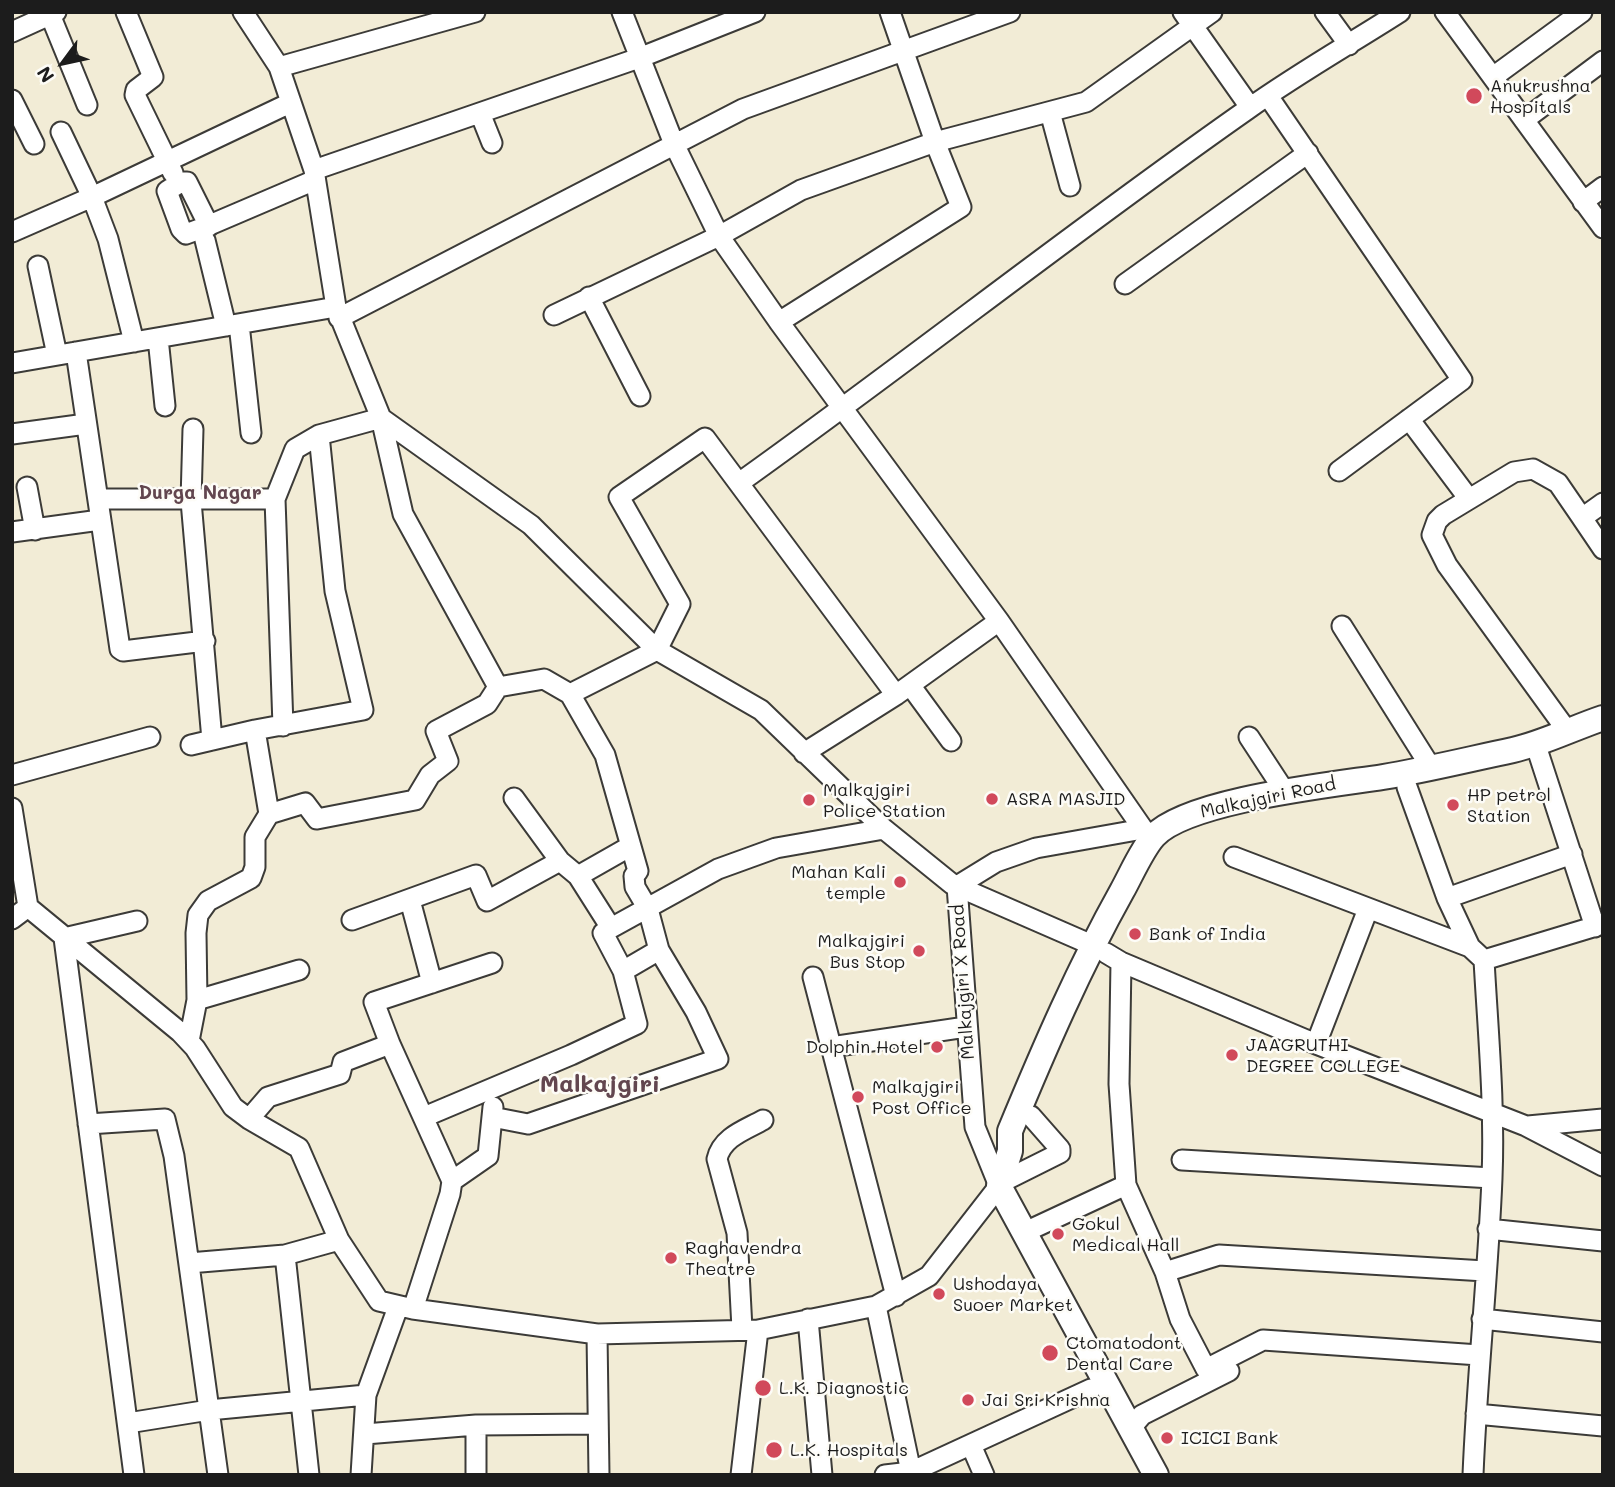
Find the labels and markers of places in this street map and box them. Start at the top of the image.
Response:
place label: Anukrushna Hospitals [1490,75,1591,118]
marker: Anukrushna Hospitals [1464,86,1484,106]
place label: Malkajgiri Police Station [823,779,946,822]
place label: HP petrol Station [1467,784,1551,826]
place label: ASRA MASJID [1006,788,1125,810]
marker: ASRA MASJID [984,791,1000,807]
marker: Malkajgiri Police Station [801,792,817,808]
marker: HP petrol Station [1445,797,1461,813]
place label: Mahan Kali temple [791,861,886,903]
marker: Mahan Kali temple [892,874,908,890]
place label: Bank of India [1149,923,1266,945]
marker: Bank of India [1127,926,1143,942]
place label: Malkajgiri Bus Stop [818,930,905,972]
marker: Malkajgiri Bus Stop [911,943,927,959]
place label: JAAGRUTHI DEGREE COLLEGE [1246,1034,1400,1076]
place label: Dolphin Hotel [806,1036,923,1058]
marker: Dolphin Hotel [929,1039,945,1055]
marker: JAAGRUTHI DEGREE COLLEGE [1224,1047,1240,1063]
place label: Malkajgiri Post Office [872,1076,972,1118]
marker: Malkajgiri Post Office [850,1089,866,1105]
place label: Gokul Medical Hall [1072,1213,1180,1256]
marker: Gokul Medical Hall [1050,1226,1066,1242]
place label: Raghavendra Theatre [685,1237,802,1280]
marker: Raghavendra Theatre [663,1250,679,1266]
place label: Ushodaya Suoer Market [953,1273,1073,1316]
marker: Ushodaya Suoer Market [931,1286,947,1302]
place label: Ctomatodont Dental Care [1066,1332,1182,1374]
marker: Ctomatodont Dental Care [1040,1343,1060,1363]
place label: L.K. Diagnostic [779,1377,909,1399]
marker: L.K. Diagnostic [753,1378,773,1398]
place label: Jai Sri Krishna [982,1389,1110,1411]
marker: Jai Sri Krishna [960,1392,976,1408]
place label: ICICI Bank [1181,1427,1278,1449]
marker: ICICI Bank [1159,1430,1175,1446]
place label: L.K. Hospitals [790,1439,908,1461]
marker: L.K. Hospitals [764,1440,784,1460]

